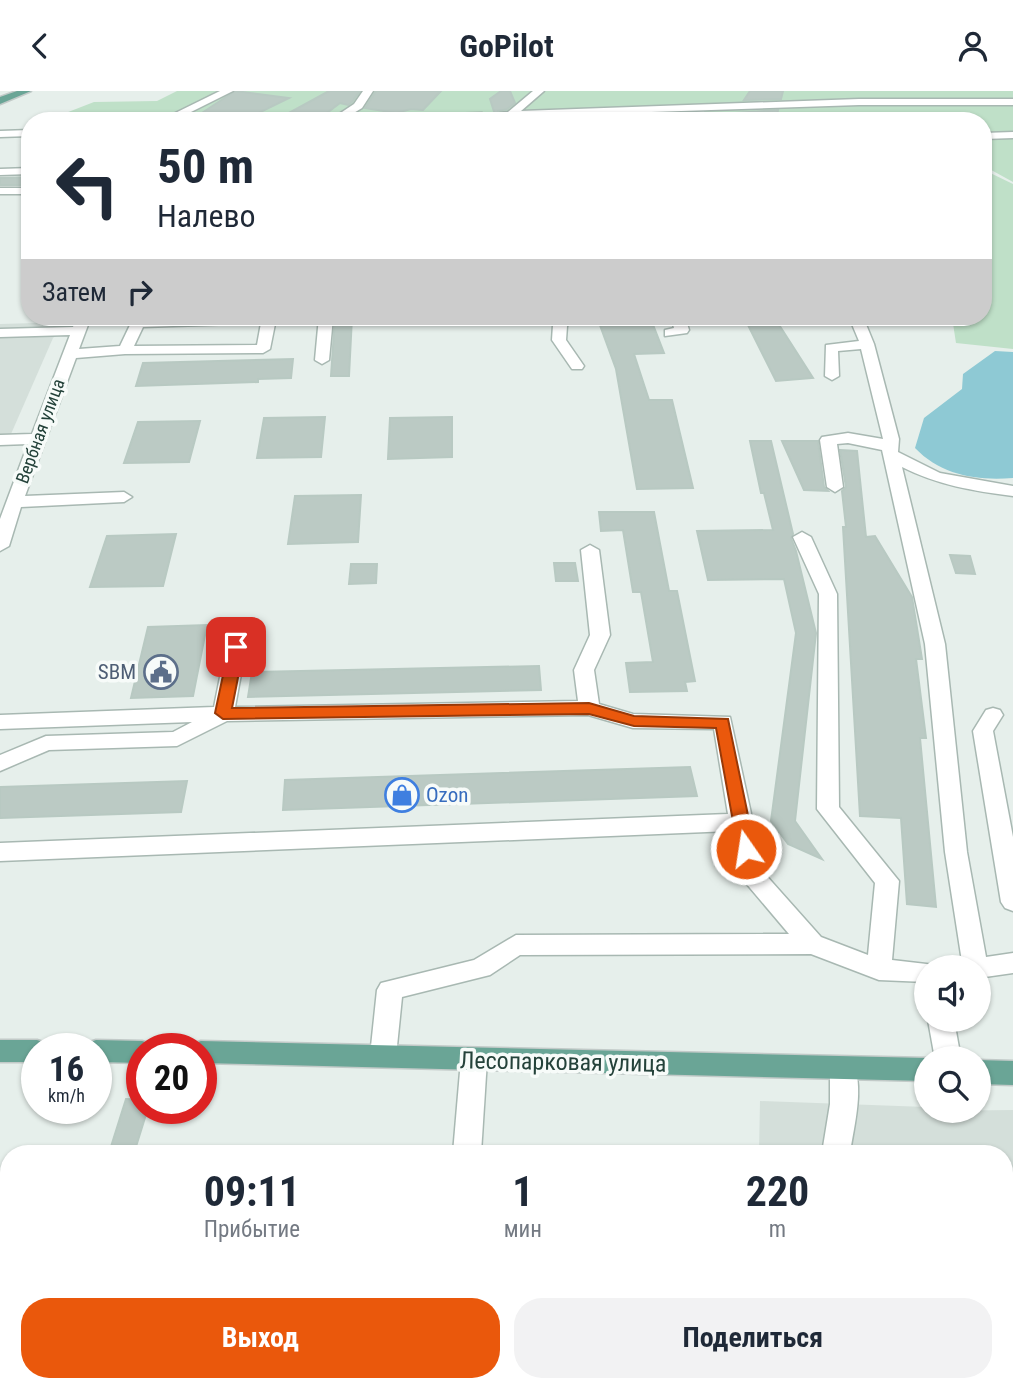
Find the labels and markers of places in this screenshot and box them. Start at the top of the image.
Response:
pin [206,617,266,677]
public building icon: SBM [142,653,180,691]
place label: SBM [98,660,136,684]
shop icon: Ozon [383,776,421,814]
place label: Ozon [426,783,468,807]

